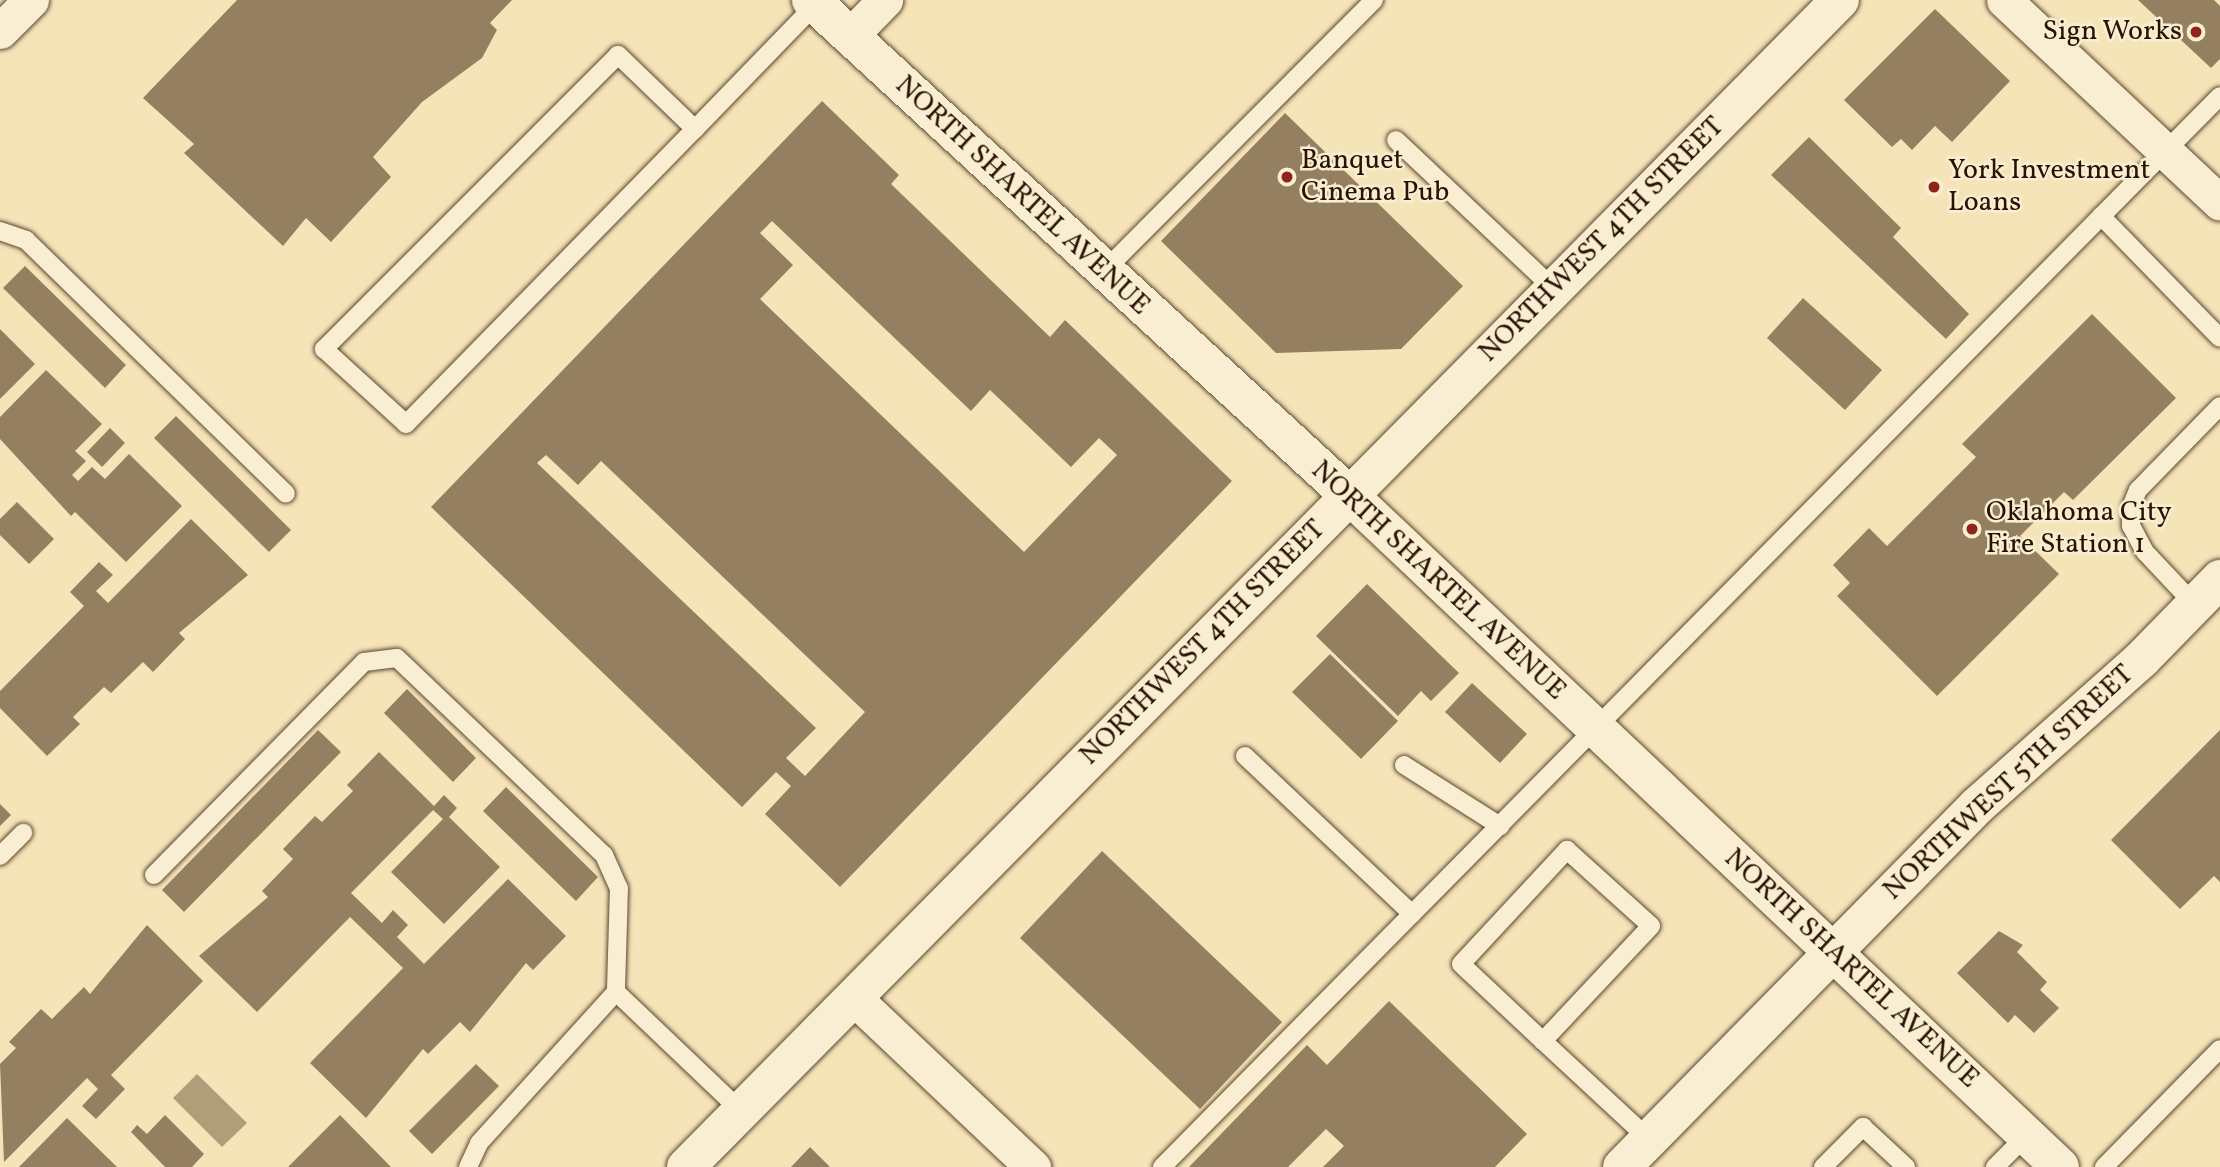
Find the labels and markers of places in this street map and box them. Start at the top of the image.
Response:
place label: Sign Works [2042,15,2182,49]
marker: Sign Works [2188,24,2204,40]
place label: Banquet Cinema Pub [1301,144,1449,210]
place label: York Investment Loans [1948,154,2150,220]
marker: Banquet Cinema Pub [1279,169,1295,185]
marker: York Investment Loans [1926,179,1942,195]
place label: Oklahoma City Fire Station 1 [1986,496,2172,562]
marker: Oklahoma City Fire Station 1 [1964,521,1980,537]

